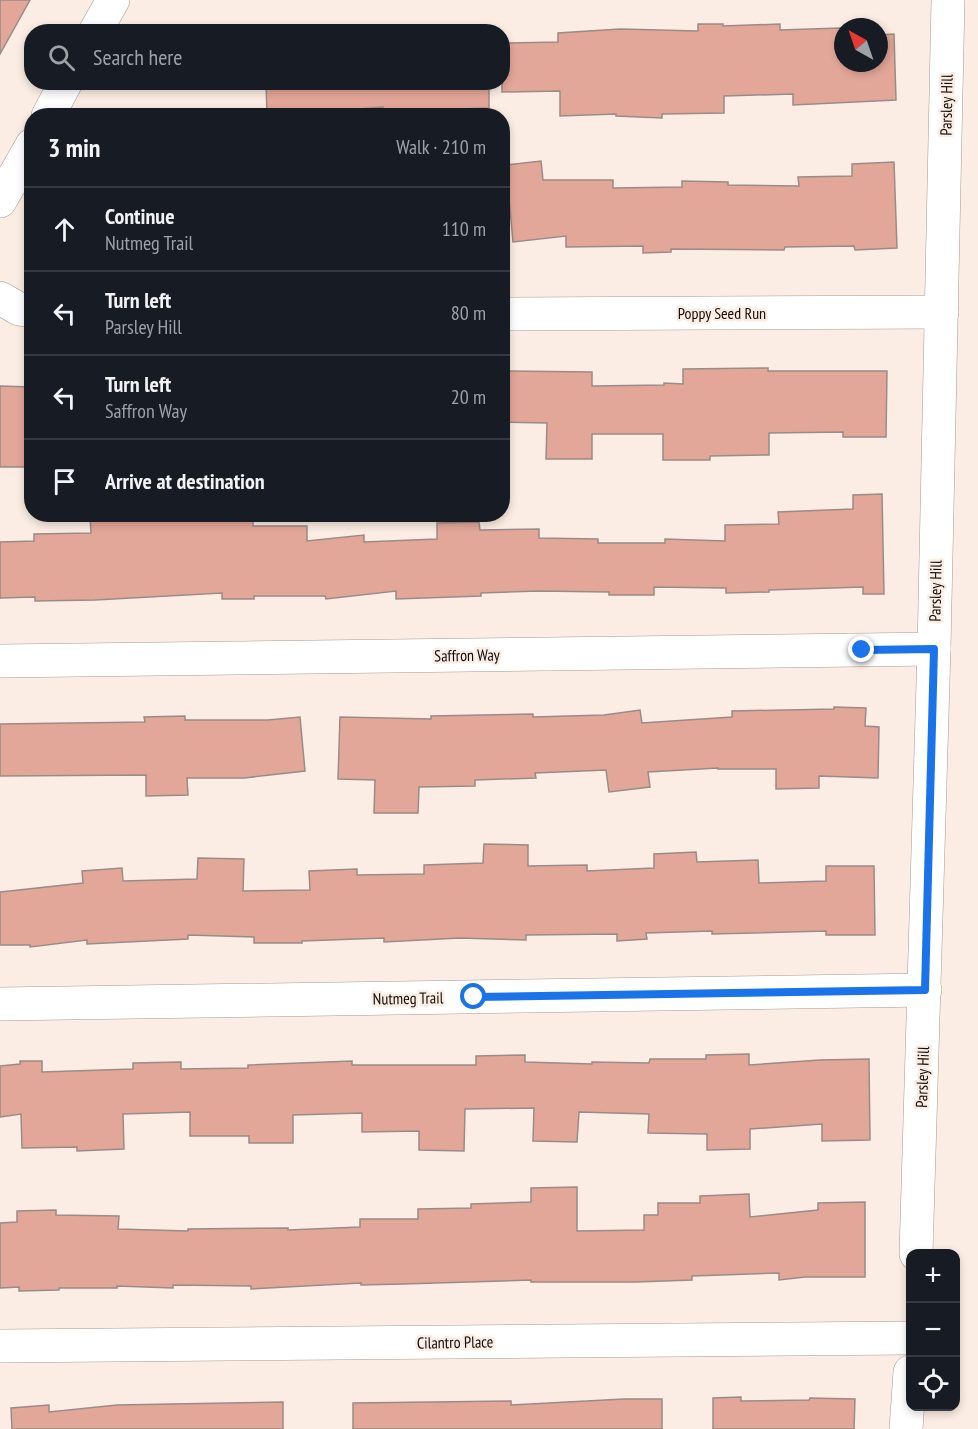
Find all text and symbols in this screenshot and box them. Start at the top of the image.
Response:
north arrow [834,18,888,72]
search box [24,24,510,90]
icon: search [45,41,78,74]
text: Search here [93,43,182,71]
street label: Parsley Hill [935,74,957,136]
text: 3 min [48,131,101,164]
text: Walk · 210 m [396,134,486,160]
text: Continue [105,202,175,230]
icon: ahead [48,213,81,246]
text: 110 m [442,216,486,242]
text: Nutmeg Trail [105,230,193,256]
text: Turn left [105,286,171,314]
icon: left [48,297,81,330]
text: 80 m [451,300,486,326]
street label: Poppy Seed Run [678,303,766,323]
text: Parsley Hill [105,314,182,340]
text: Turn left [105,370,171,398]
icon: left [48,381,81,414]
text: 20 m [451,384,486,410]
text: Saffron Way [105,398,187,424]
icon: arrive [48,465,81,498]
text: Arrive at destination [105,467,265,495]
street label: Parsley Hill [924,560,946,622]
route end [848,636,874,662]
street label: Saffron Way [434,644,500,666]
route start [460,983,486,1009]
street label: Nutmeg Trail [373,987,444,1009]
street label: Parsley Hill [911,1046,933,1108]
map controls [906,1249,960,1411]
button: + [906,1249,960,1303]
button: − [906,1303,960,1357]
street label: Cilantro Place [417,1331,493,1353]
button: locate [906,1357,960,1411]

